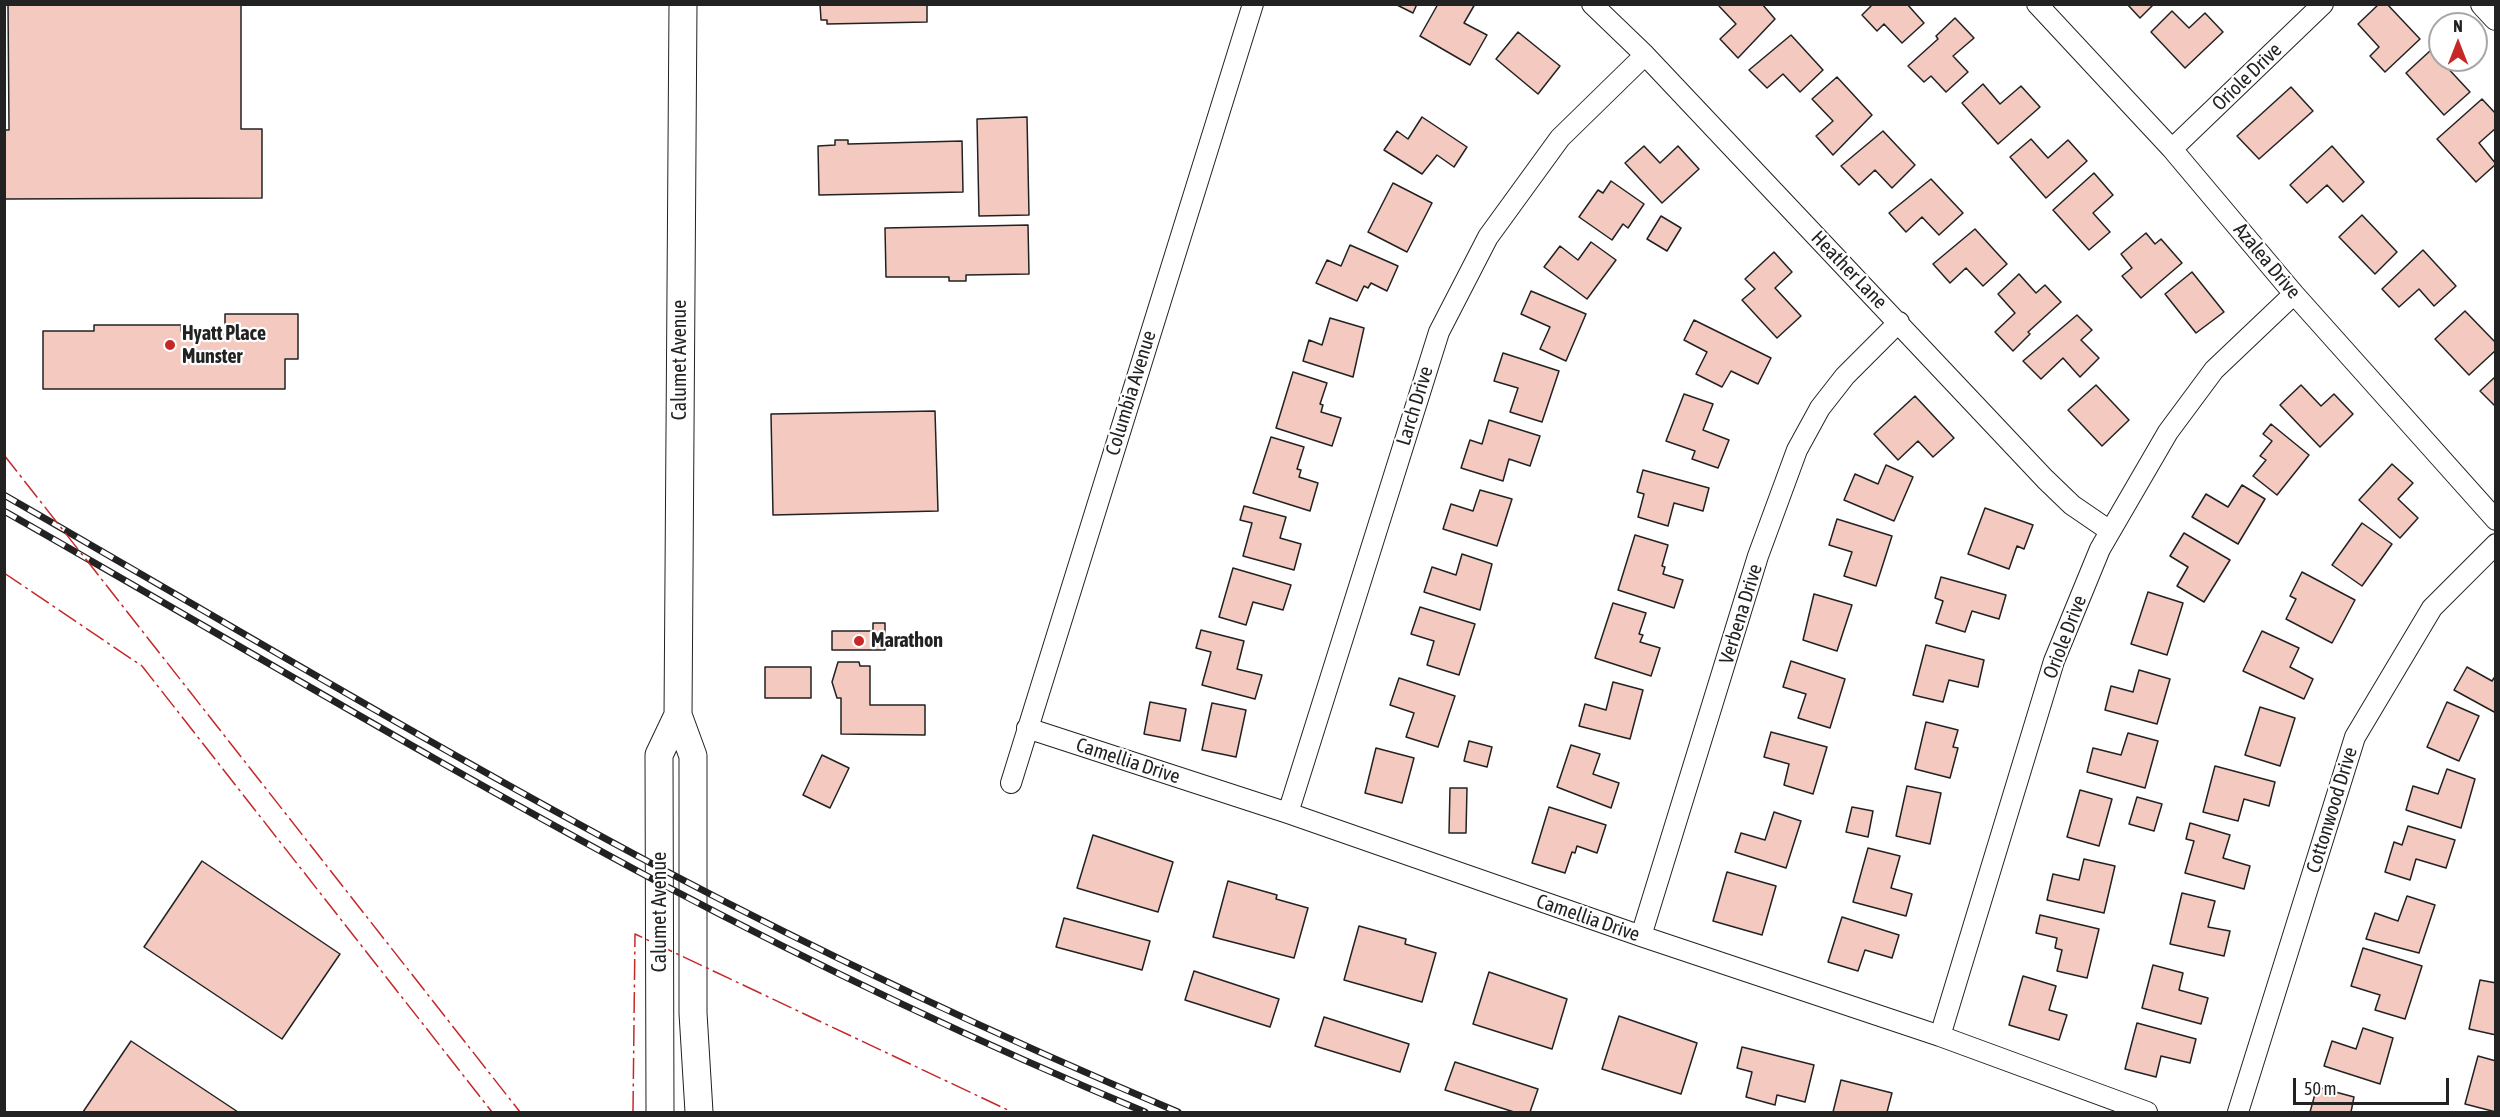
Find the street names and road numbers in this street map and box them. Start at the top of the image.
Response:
street label: Oriole Drive [2207,38,2287,116]
street label: Azalea Drive [2228,218,2306,304]
street label: Heather Lane [1806,226,1892,314]
street label: Calumet Avenue [668,300,692,420]
street label: Columbia Avenue [1101,328,1161,458]
street label: Larch Drive [1392,363,1438,449]
street label: Verbena Drive [1714,561,1768,667]
street label: Oriole Drive [2038,592,2092,682]
street label: Camellia Drive [1073,733,1183,789]
street label: Cottonwood Drive [2301,744,2363,876]
street label: Calumet Avenue [648,852,672,972]
street label: Camellia Drive [1533,889,1643,947]

